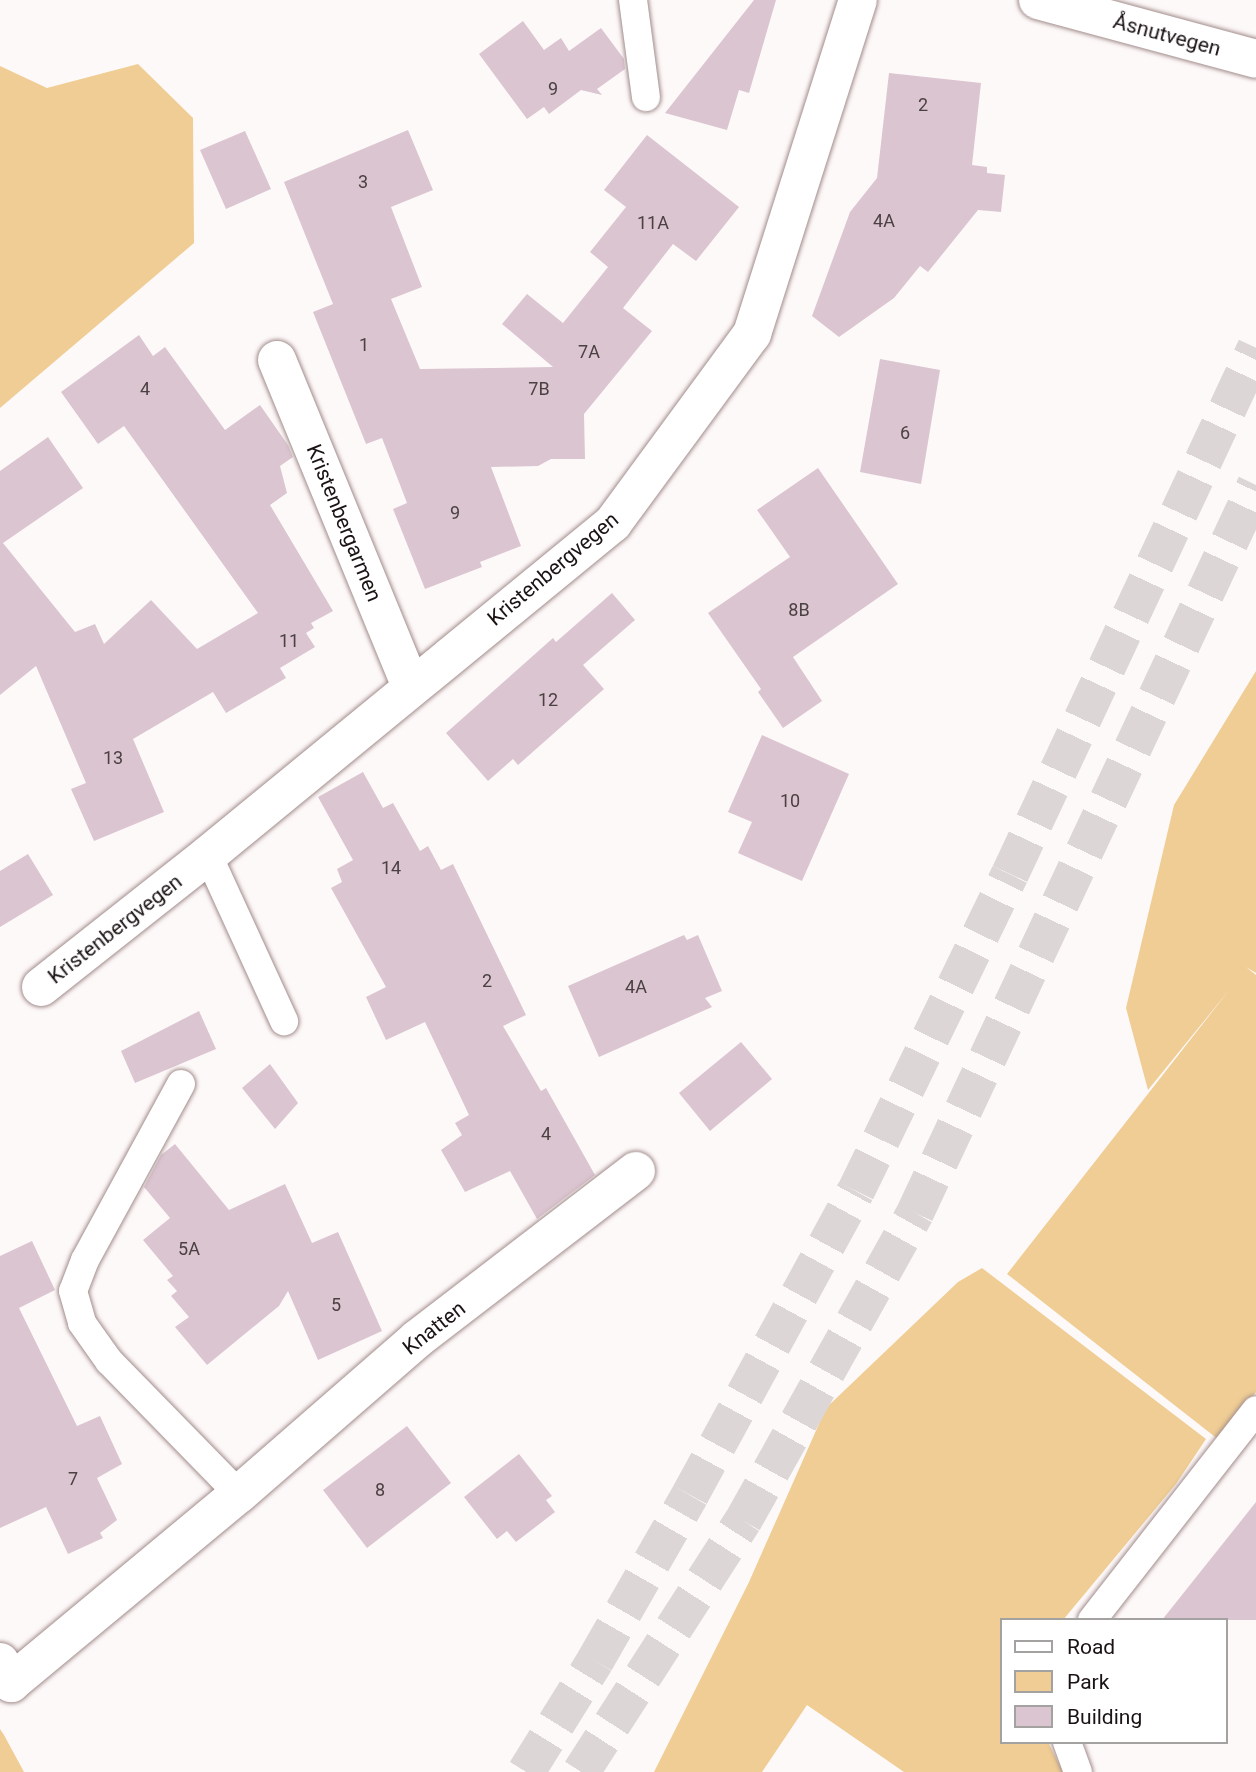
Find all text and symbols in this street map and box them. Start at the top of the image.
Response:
street label: Åsnutvegen [1110,9,1224,61]
house number: 9 [548,78,558,100]
house number: 2 [918,94,928,116]
house number: 3 [358,171,368,193]
house number: 4A [873,210,895,232]
house number: 11A [637,212,669,234]
house number: 1 [359,334,369,356]
house number: 7A [578,341,600,363]
house number: 4 [140,378,150,400]
house number: 7B [528,378,550,400]
house number: 6 [900,422,910,444]
street label: Kristenbergarmen [301,441,387,605]
house number: 9 [450,502,460,524]
street label: Kristenbergvegen [482,507,624,631]
house number: 8B [788,599,810,621]
house number: 11 [279,630,299,652]
house number: 12 [538,689,558,711]
house number: 13 [103,747,123,769]
house number: 10 [780,790,800,812]
house number: 14 [381,857,401,879]
street label: Kristenbergvegen [43,869,187,989]
house number: 2 [482,970,492,992]
house number: 4A [625,976,647,998]
house number: 4 [541,1123,551,1145]
house number: 5A [178,1238,200,1260]
house number: 5 [331,1294,341,1316]
street label: Knatten [398,1296,470,1360]
house number: 7 [68,1468,78,1490]
house number: 8 [375,1479,385,1501]
legend [1000,1618,1228,1744]
text: Road [1067,1635,1115,1659]
text: Park [1067,1670,1109,1694]
text: Building [1067,1705,1142,1729]

